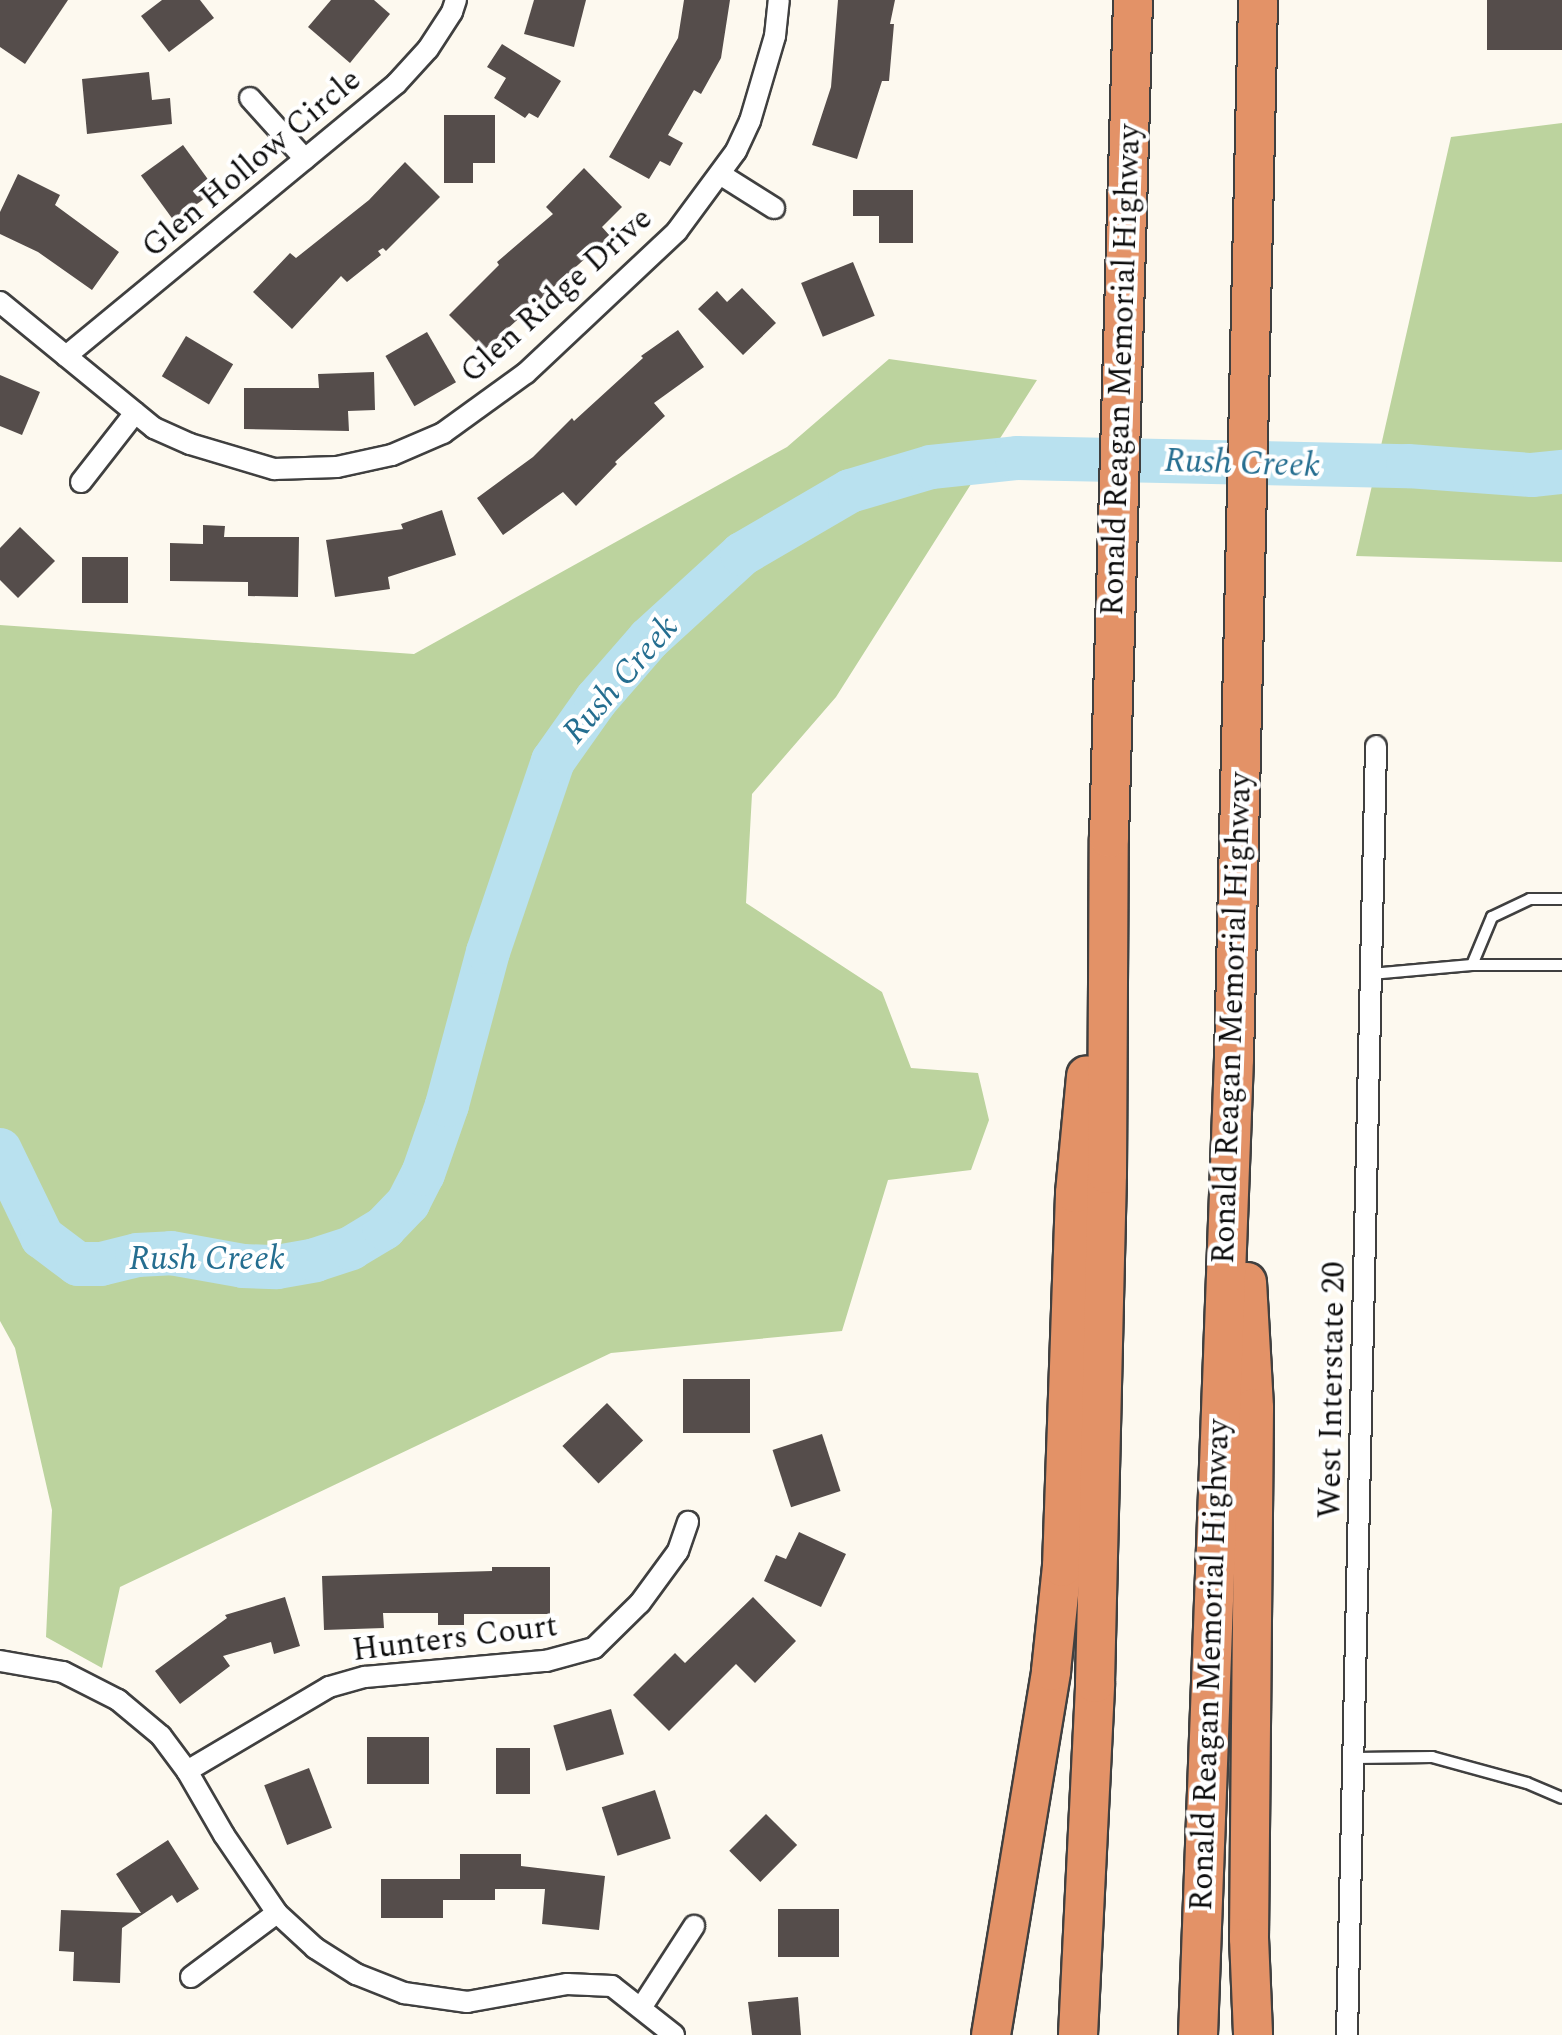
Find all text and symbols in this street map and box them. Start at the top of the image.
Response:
street label: Glen Hollow Circle [135,61,369,267]
street label: Ronald Reagan Memorial Highway [1094,123,1150,617]
street label: Glen Ridge Drive [453,200,661,392]
water label: Rush Creek [1163,441,1321,487]
water label: Rush Creek [555,608,687,752]
street label: Ronald Reagan Memorial Highway [1205,771,1261,1265]
water label: Rush Creek [129,1240,285,1280]
street label: West Interstate 20 [1312,1261,1354,1519]
street label: Ronald Reagan Memorial Highway [1183,1418,1239,1912]
street label: Hunters Court [350,1607,560,1671]

